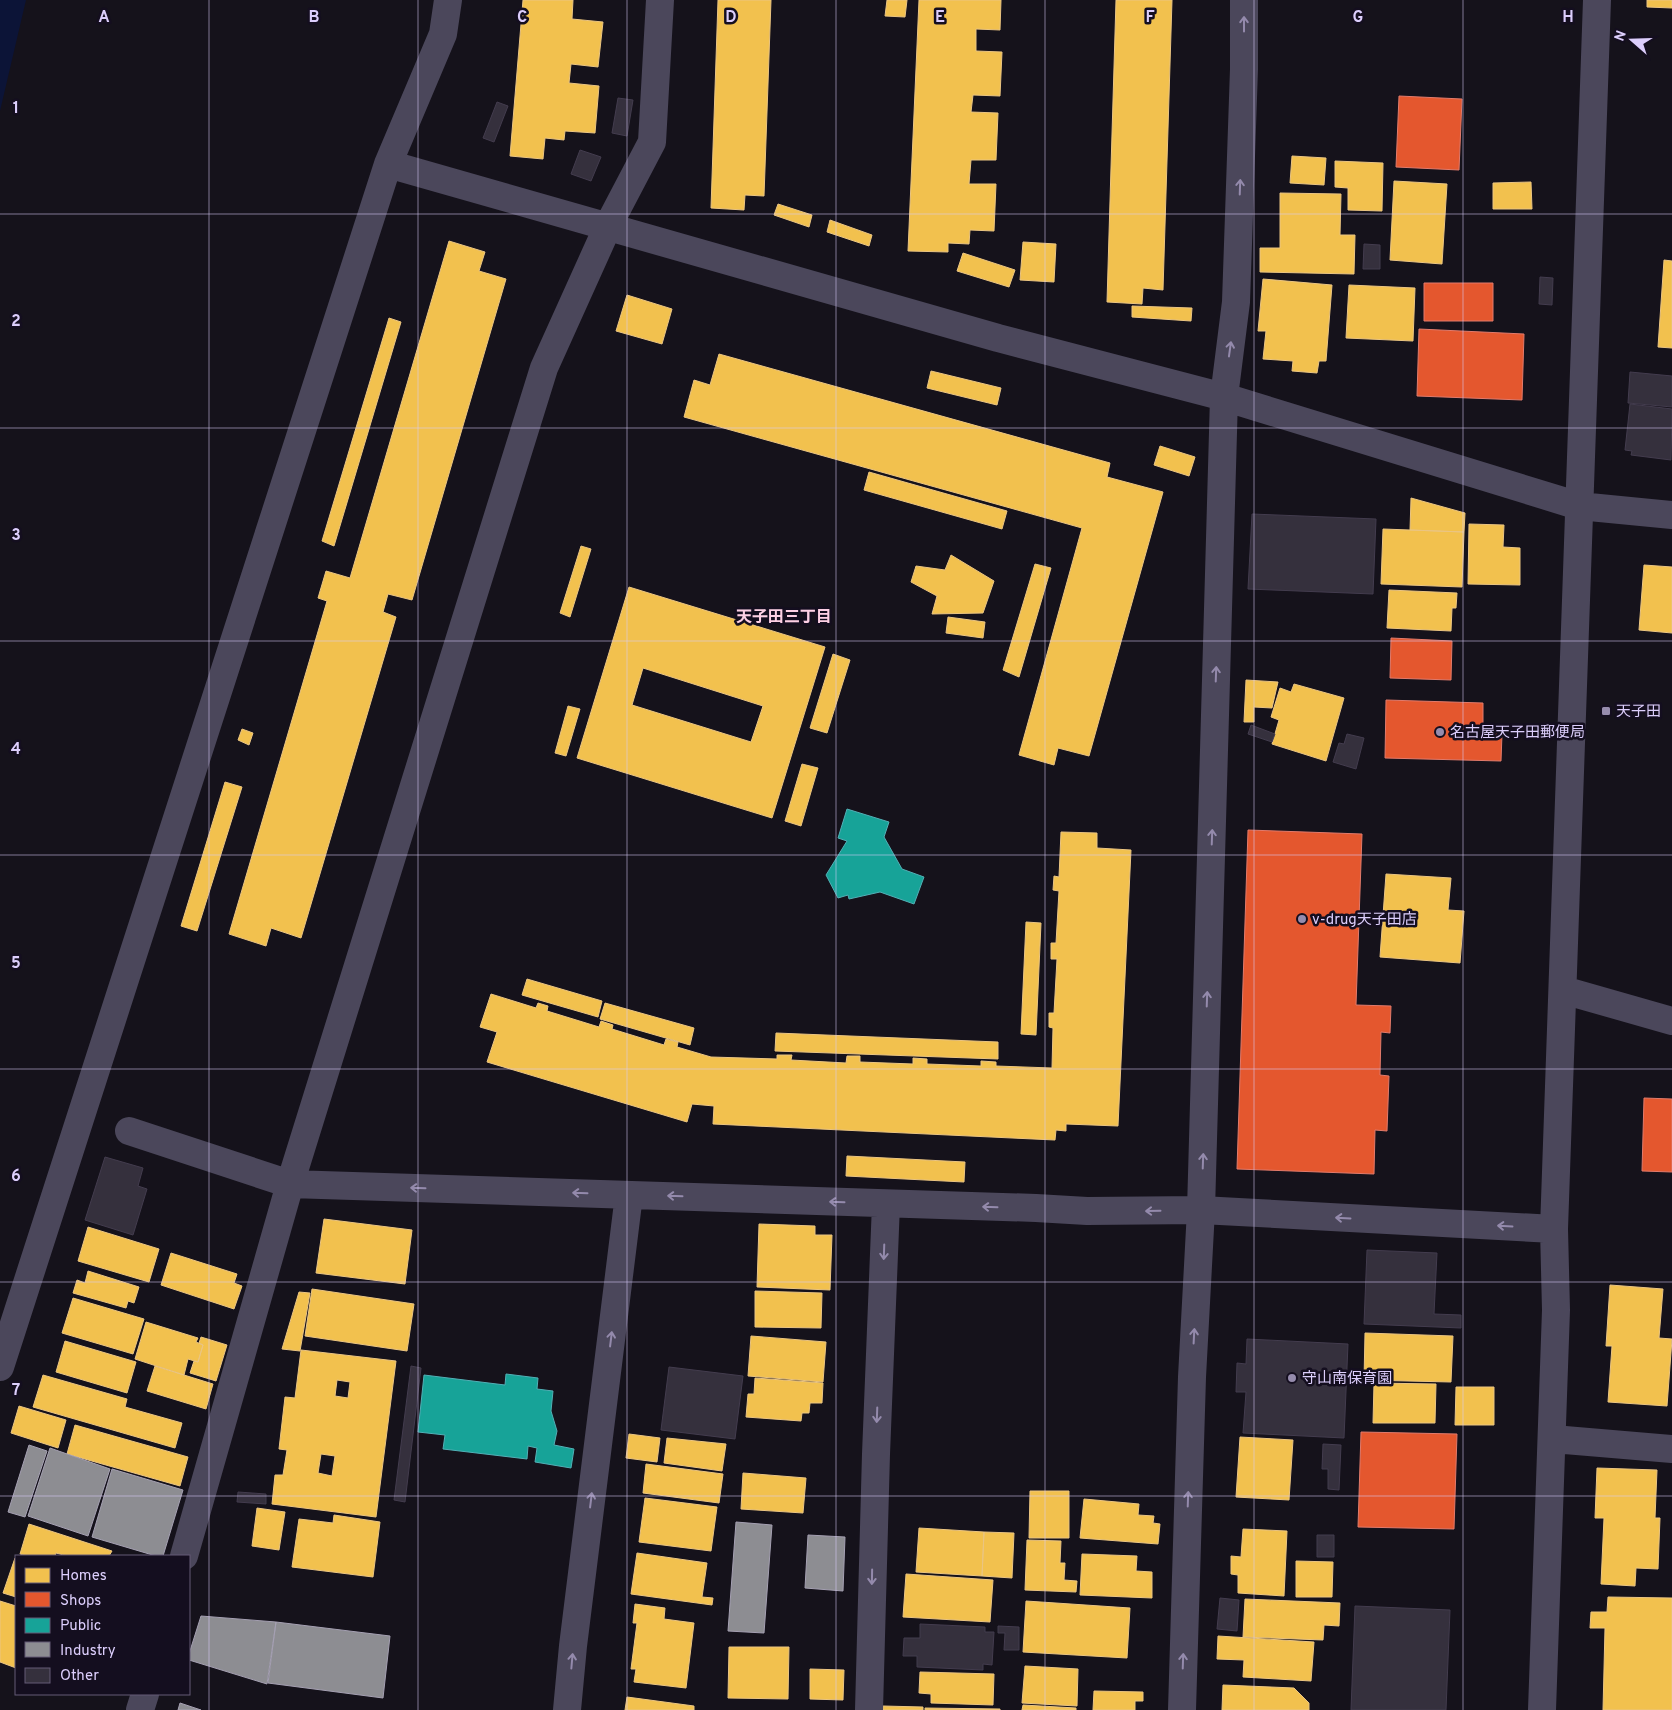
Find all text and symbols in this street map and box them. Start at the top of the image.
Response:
text: A [98,8,110,28]
text: B [308,8,320,28]
text: C [517,8,527,28]
text: D [725,8,737,28]
text: E [935,8,945,28]
text: F [1145,8,1155,28]
text: G [1353,8,1363,28]
text: H [1562,8,1574,28]
north arrow [1607,15,1657,65]
one-way arrow [1239,16,1249,32]
text: N [1611,28,1631,44]
text: 1 [13,99,19,119]
one-way arrow [1236,179,1245,195]
text: 2 [11,312,21,332]
one-way arrow [1225,341,1235,357]
text: 3 [11,526,21,546]
district label: 天子田三丁目 [736,608,832,628]
one-way arrow [1211,666,1221,682]
place label: 天子田 [1616,703,1661,722]
marker: 天子田 [1600,705,1612,717]
place label: 名古屋天子田郵便局 [1450,724,1585,743]
marker: 名古屋天子田郵便局 [1434,726,1446,738]
text: 4 [11,740,21,760]
one-way arrow [1207,829,1216,845]
place label: v-drug天子田店 [1312,911,1417,930]
marker: v-drug天子田店 [1296,913,1308,925]
text: 5 [11,954,21,974]
one-way arrow [1202,991,1212,1008]
one-way arrow [1198,1154,1207,1170]
text: 6 [11,1167,21,1187]
one-way arrow [410,1184,426,1193]
one-way arrow [572,1188,588,1198]
one-way arrow [667,1192,683,1201]
one-way arrow [829,1197,846,1207]
one-way arrow [983,1202,999,1211]
one-way arrow [1145,1206,1161,1216]
one-way arrow [1335,1213,1351,1222]
one-way arrow [1498,1222,1514,1231]
one-way arrow [879,1244,888,1260]
one-way arrow [1190,1329,1199,1345]
one-way arrow [606,1331,616,1347]
place label: 守山南保育園 [1302,1370,1392,1389]
marker: 守山南保育園 [1286,1372,1298,1384]
text: 7 [12,1381,20,1401]
one-way arrow [872,1406,882,1422]
one-way arrow [1184,1491,1193,1507]
one-way arrow [586,1492,596,1508]
legend [15,1555,190,1695]
text: Homes [60,1567,107,1586]
one-way arrow [868,1569,877,1585]
text: Shops [60,1592,101,1611]
text: Public [60,1617,101,1636]
text: Industry [60,1642,116,1661]
one-way arrow [567,1654,577,1670]
one-way arrow [1179,1654,1188,1670]
text: Other [60,1667,99,1686]

